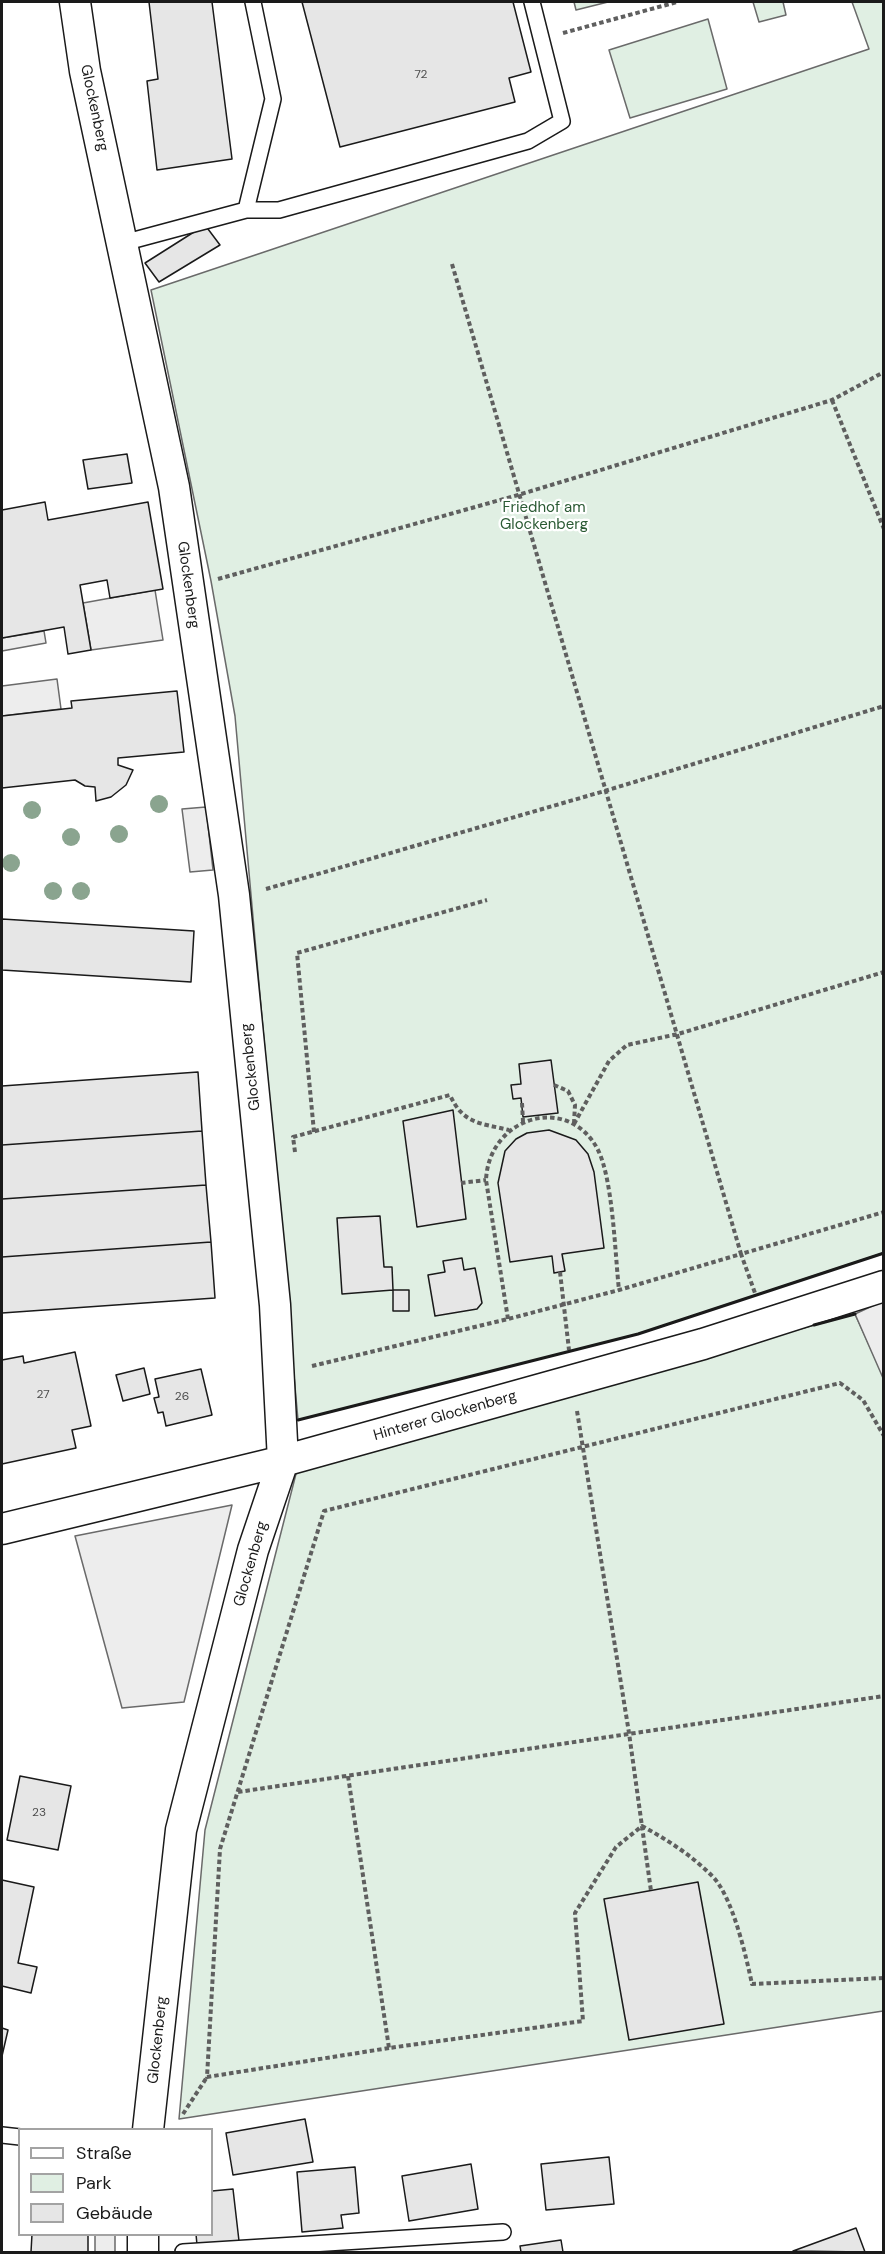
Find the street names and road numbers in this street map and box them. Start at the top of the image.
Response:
street label: Glockenberg [76,63,112,153]
street label: Glockenberg [173,540,203,630]
street label: Glockenberg [237,1022,265,1112]
street label: Hinterer Glockenberg [371,1387,519,1445]
street label: Glockenberg [230,1519,272,1609]
street label: Glockenberg [144,1995,172,2085]

